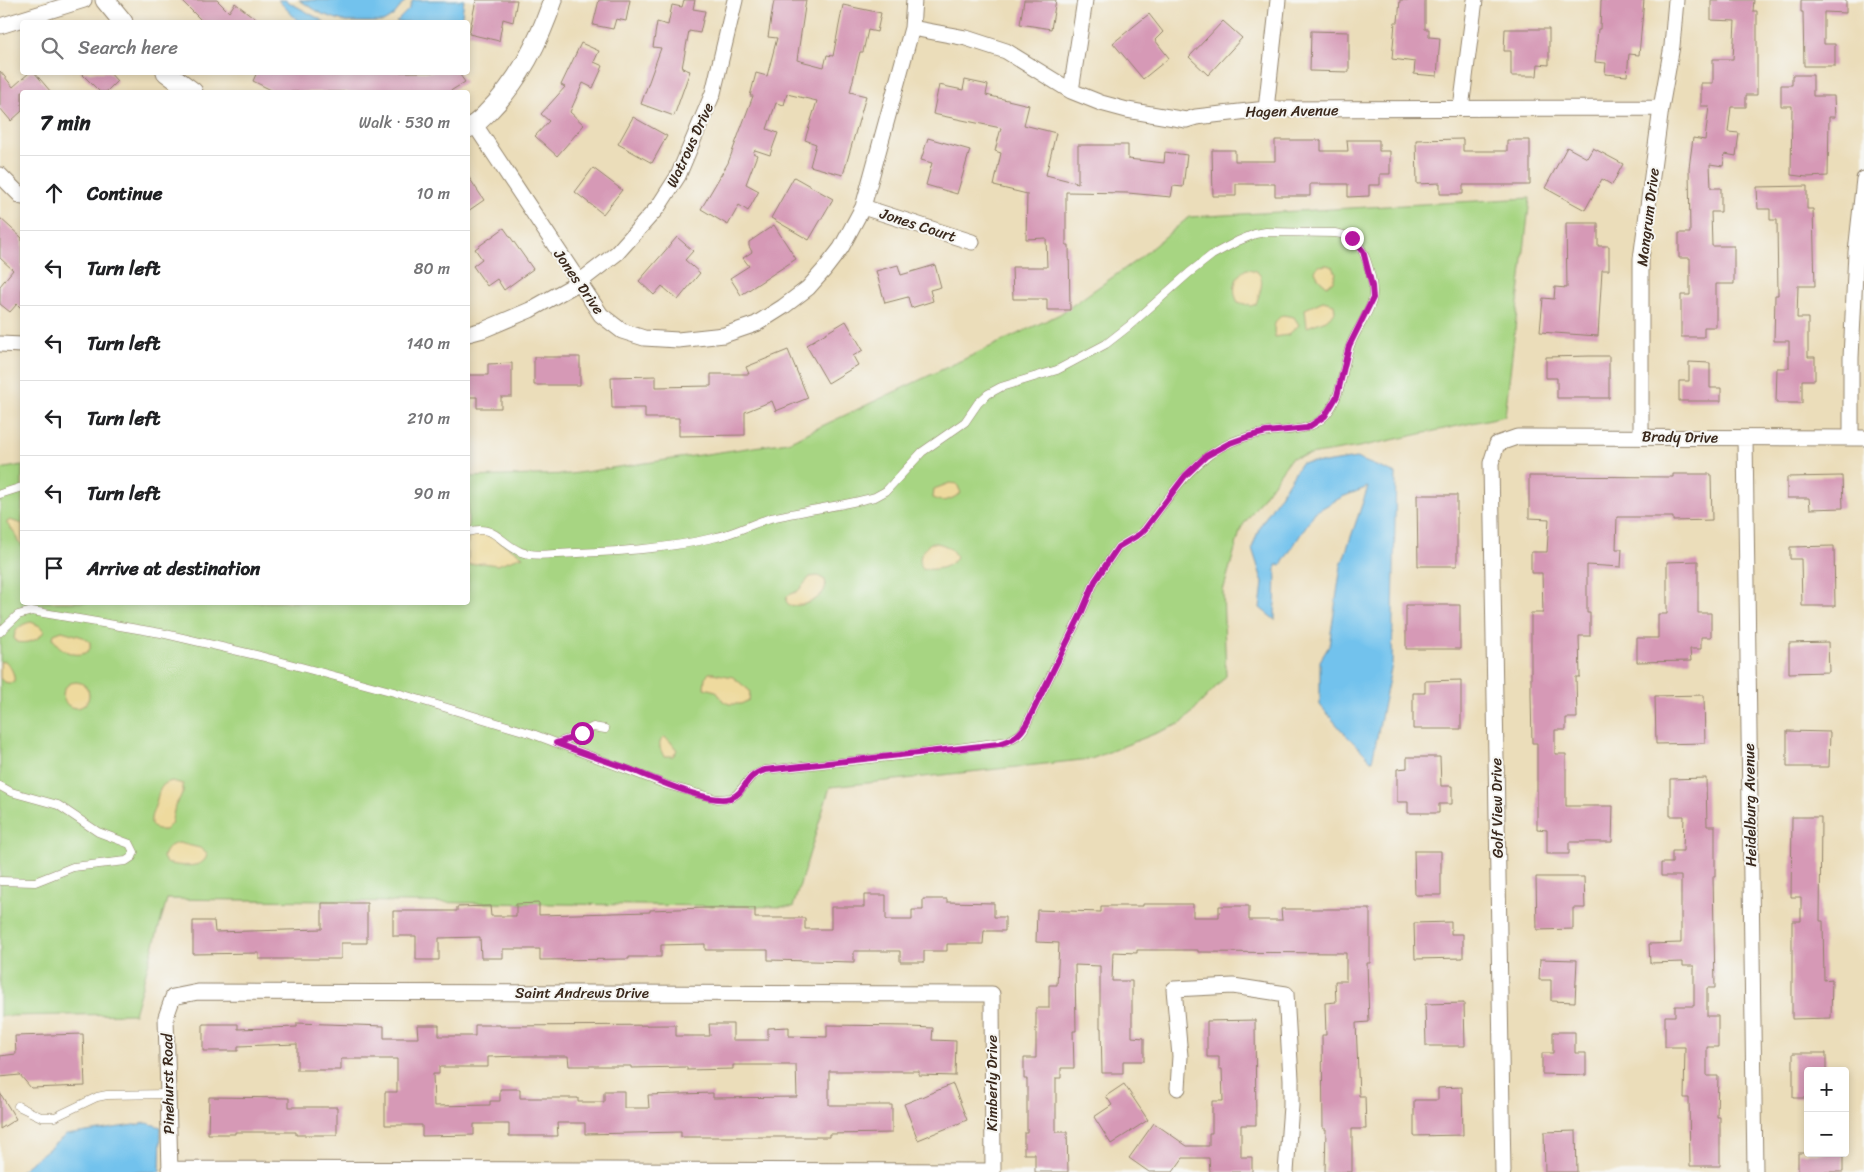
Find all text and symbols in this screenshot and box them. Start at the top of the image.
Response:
search box [20,20,470,75]
text: Search here [78,31,178,64]
icon: search [38,34,66,62]
street label: Hagen Avenue [1245,97,1339,125]
street label: Watrous Drive [659,98,721,192]
text: 7 min [40,104,91,142]
text: Walk · 530 m [359,108,450,137]
street label: Mangrum Drive [1629,166,1667,268]
text: Continue [87,177,163,210]
icon: ahead [40,179,68,207]
text: 10 m [417,179,450,208]
street label: Jones Court [876,200,960,250]
route end [1341,227,1364,250]
street label: Jones Drive [546,243,611,320]
text: Turn left [87,252,160,285]
icon: left [40,254,68,282]
text: 80 m [414,254,450,283]
text: Turn left [87,327,160,360]
icon: left [40,329,68,357]
text: 140 m [407,329,450,358]
text: Turn left [87,402,160,435]
icon: left [40,404,68,432]
text: 210 m [407,404,450,433]
street label: Brady Drive [1642,423,1718,451]
text: Turn left [87,477,160,510]
icon: left [40,479,68,507]
text: 90 m [414,479,450,508]
text: Arrive at destination [87,552,260,585]
icon: arrive [40,554,68,582]
route start [571,722,594,745]
street label: Heidelburg Avenue [1736,743,1764,867]
street label: Golf View Drive [1483,757,1511,858]
street label: Saint Andrews Drive [515,980,649,1006]
street label: Pinehurst Road [154,1032,182,1135]
street label: Kimberly Drive [979,1034,1005,1131]
map controls [1804,1067,1849,1157]
button: + [1804,1067,1849,1112]
button: − [1804,1112,1849,1157]

